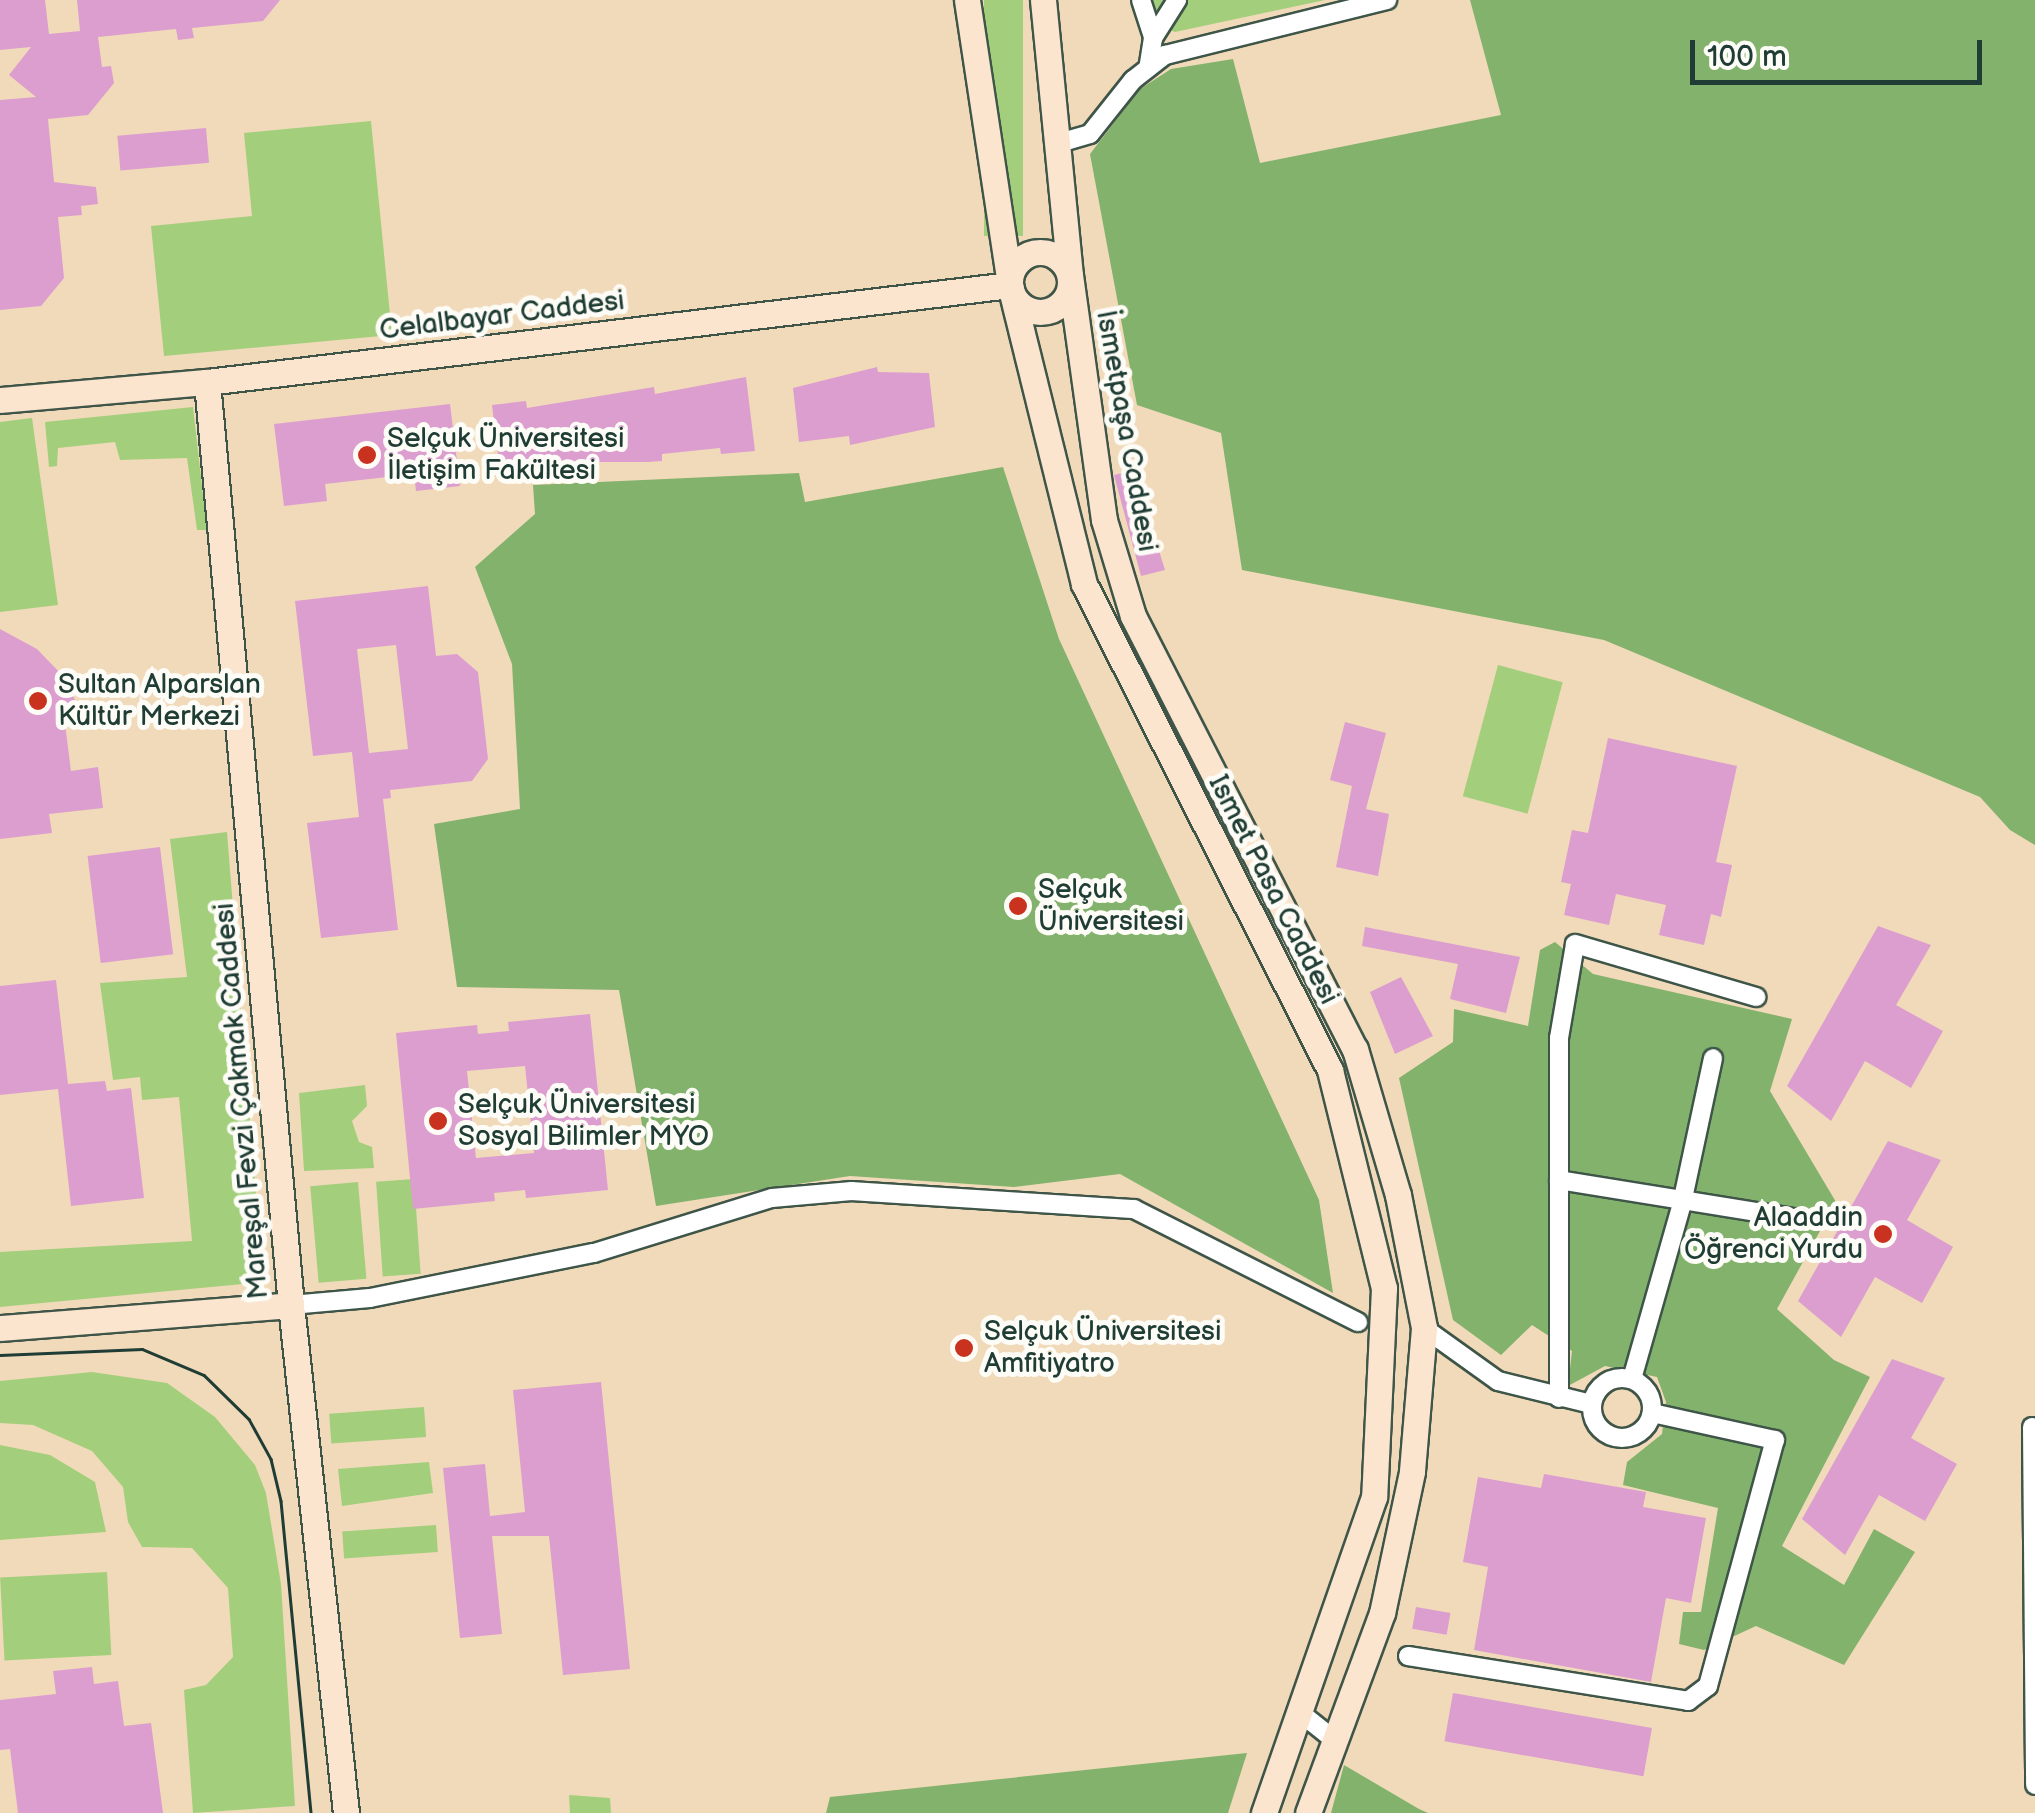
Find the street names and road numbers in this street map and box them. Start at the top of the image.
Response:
street label: Celalbayar Caddesi [378,284,626,348]
street label: İsmetpaşa Caddesi [1088,308,1164,554]
street label: Ismet Pasa Caddesi [1201,770,1345,1010]
street label: Mareşal Fevzi Çakmak Caddesi [208,902,276,1300]

